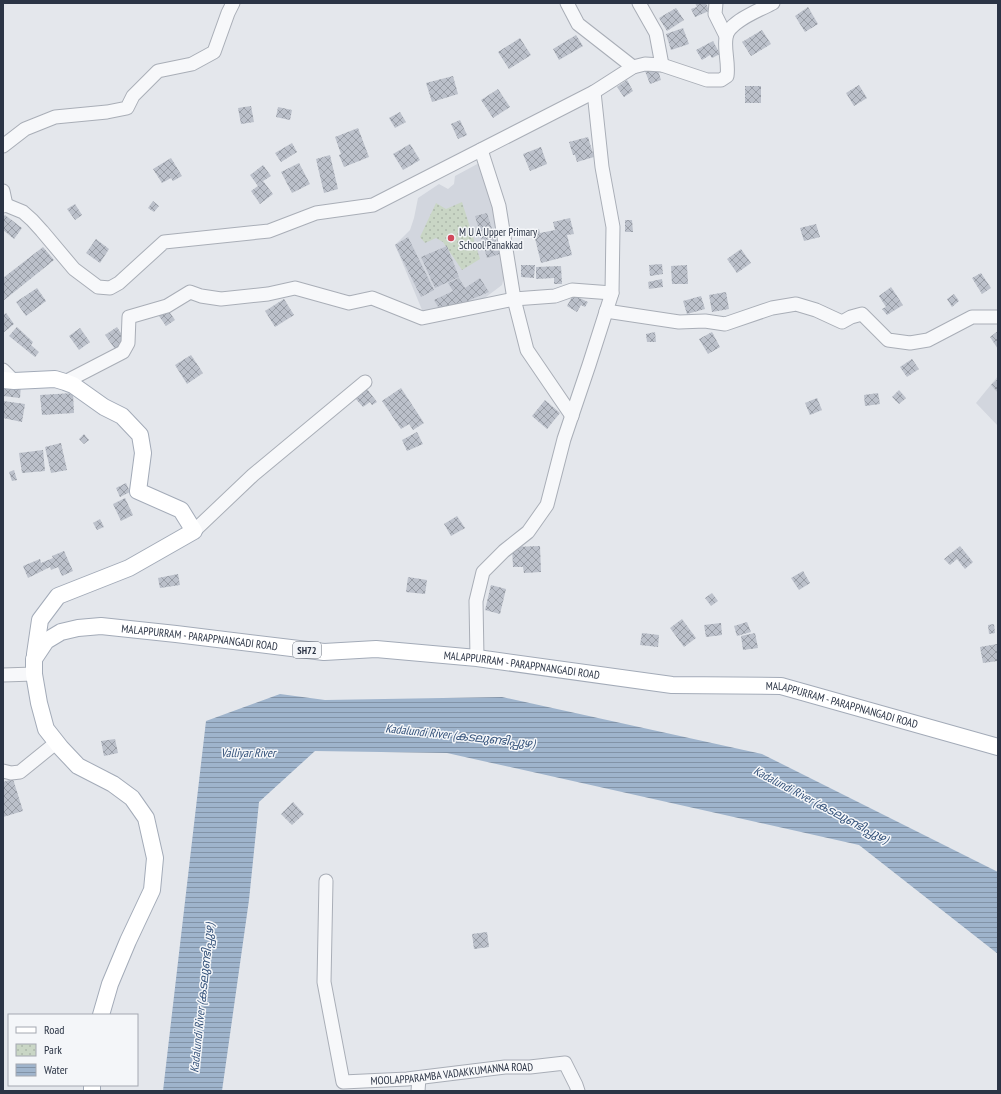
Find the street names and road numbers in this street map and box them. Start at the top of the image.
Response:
street label: MALAPPURRAM - PARAPPNANGADI ROAD [121,621,279,653]
road number: SH72 [293,642,321,658]
street label: MALAPPURRAM - PARAPPNANGADI ROAD [443,648,601,682]
street label: MALAPPURRAM - PARAPPNANGADI ROAD [766,679,920,731]
street label: MOOLAPPARAMBA VADAKKUMANNA ROAD [370,1060,534,1088]

